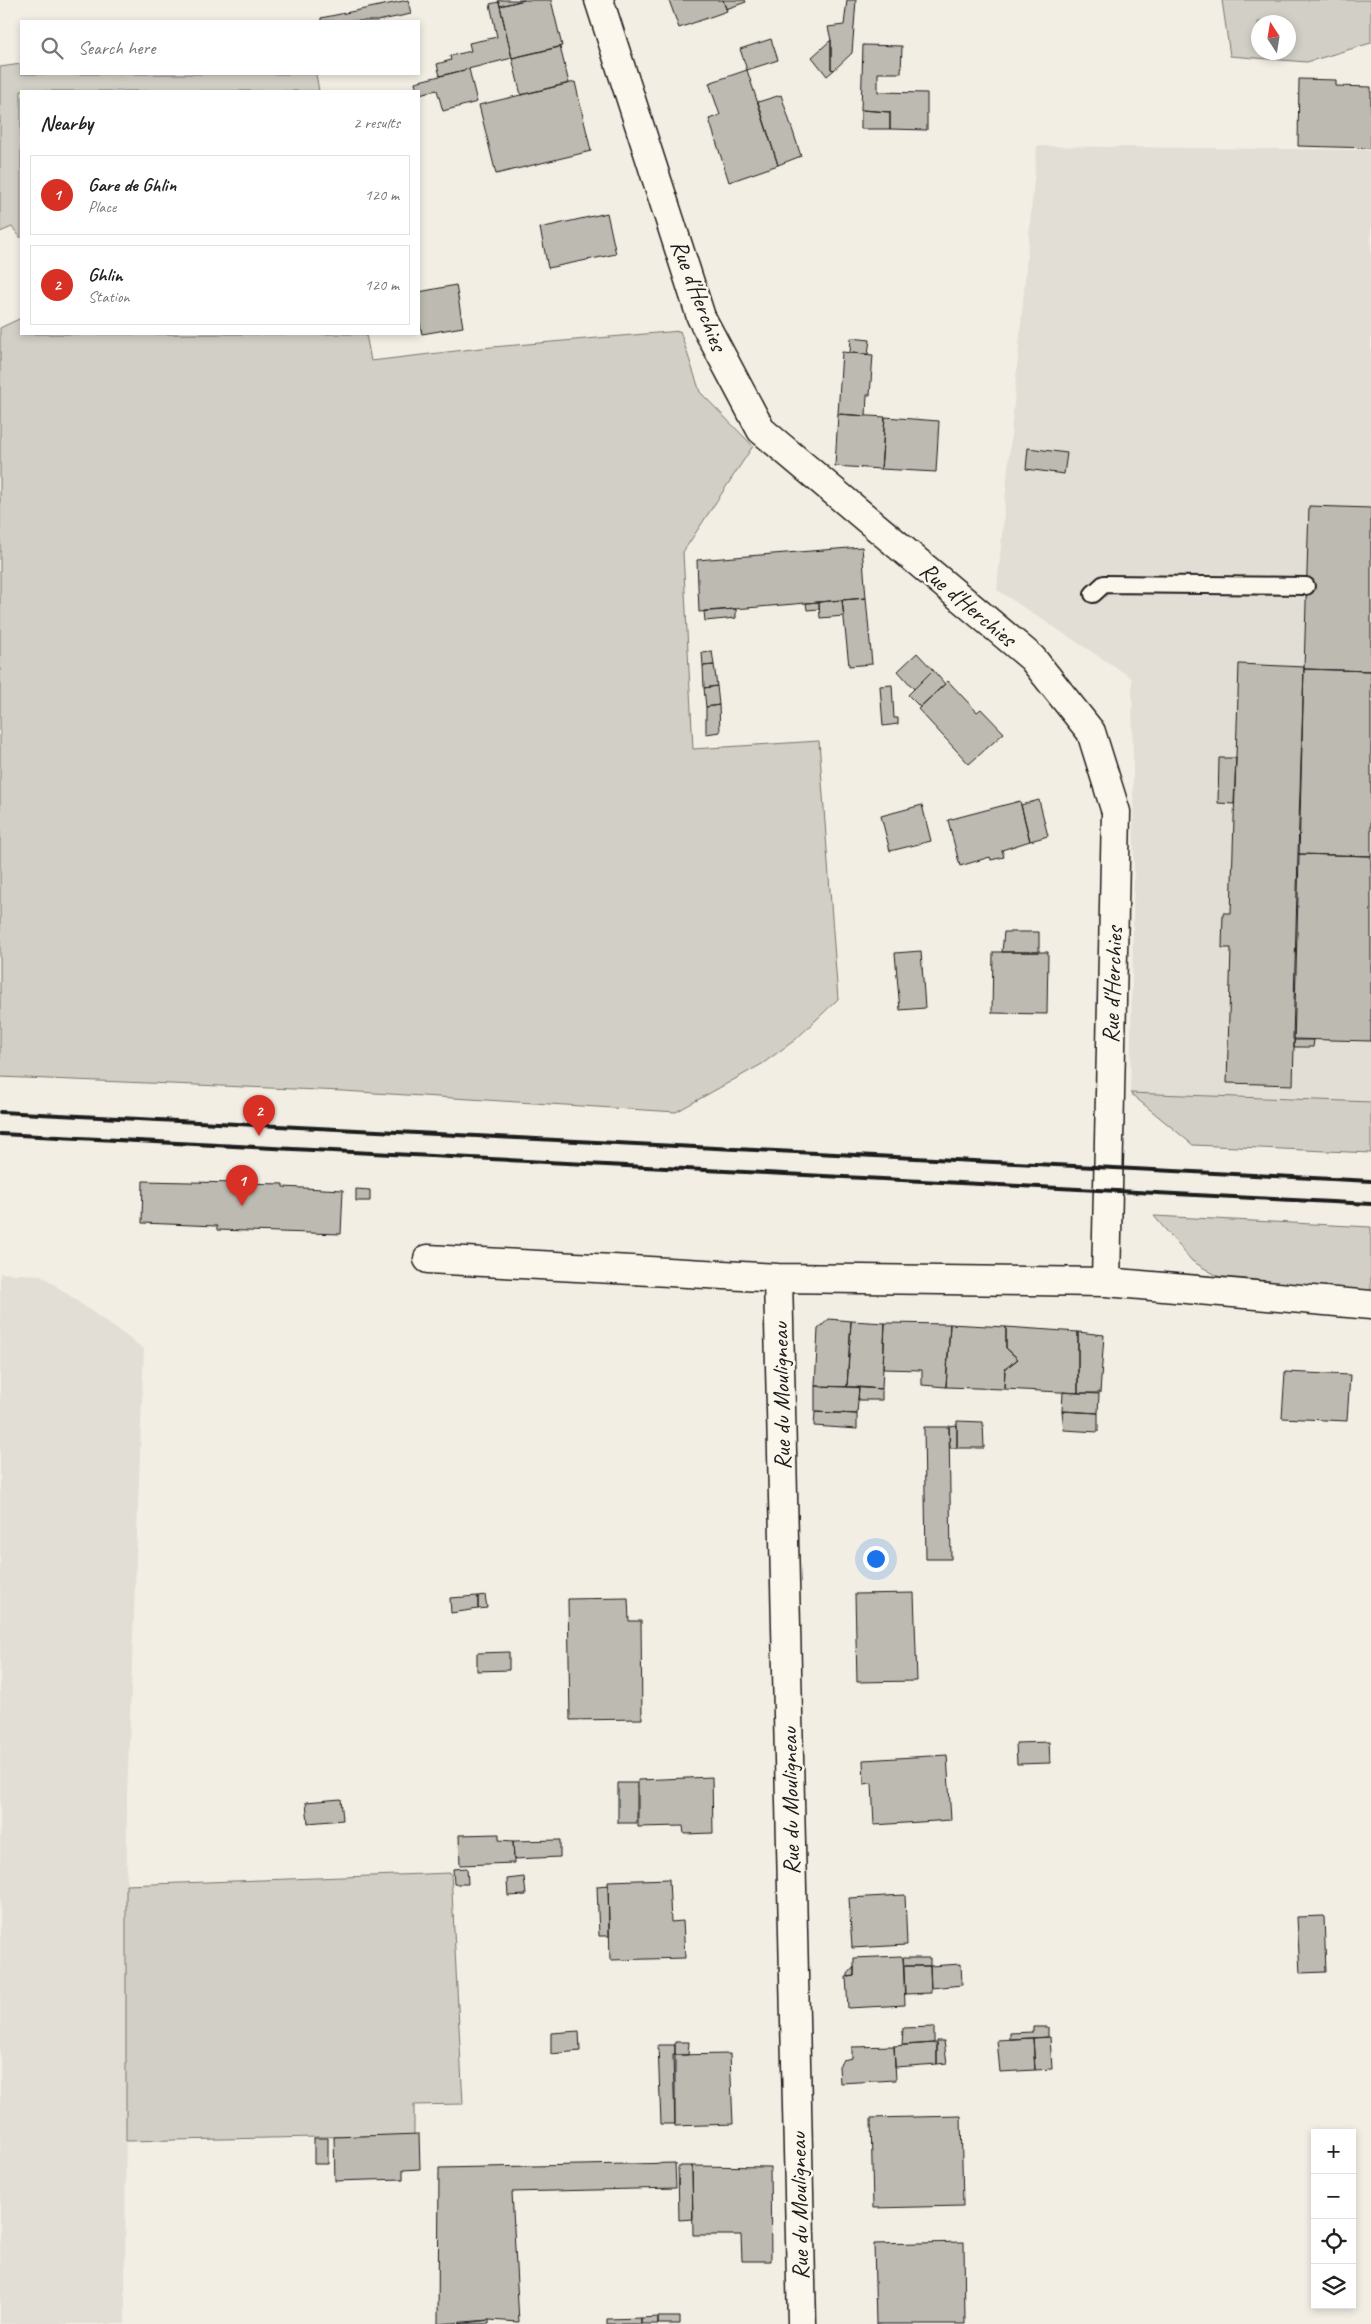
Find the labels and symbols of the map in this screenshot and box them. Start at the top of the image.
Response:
north arrow [1251,15,1296,60]
street label: Rue d'Herchies [664,235,735,357]
street label: Rue d'Herchies [914,555,1024,655]
street label: Rue d'Herchies [1095,923,1129,1044]
pin: 2 [243,1095,275,1136]
pin: 1 [226,1165,258,1206]
street label: Rue du Mouligneau [765,1320,797,1470]
your location [863,1546,889,1572]
street label: Rue du Mouligneau [774,1725,806,1875]
street label: Rue du Mouligneau [783,2130,815,2280]

